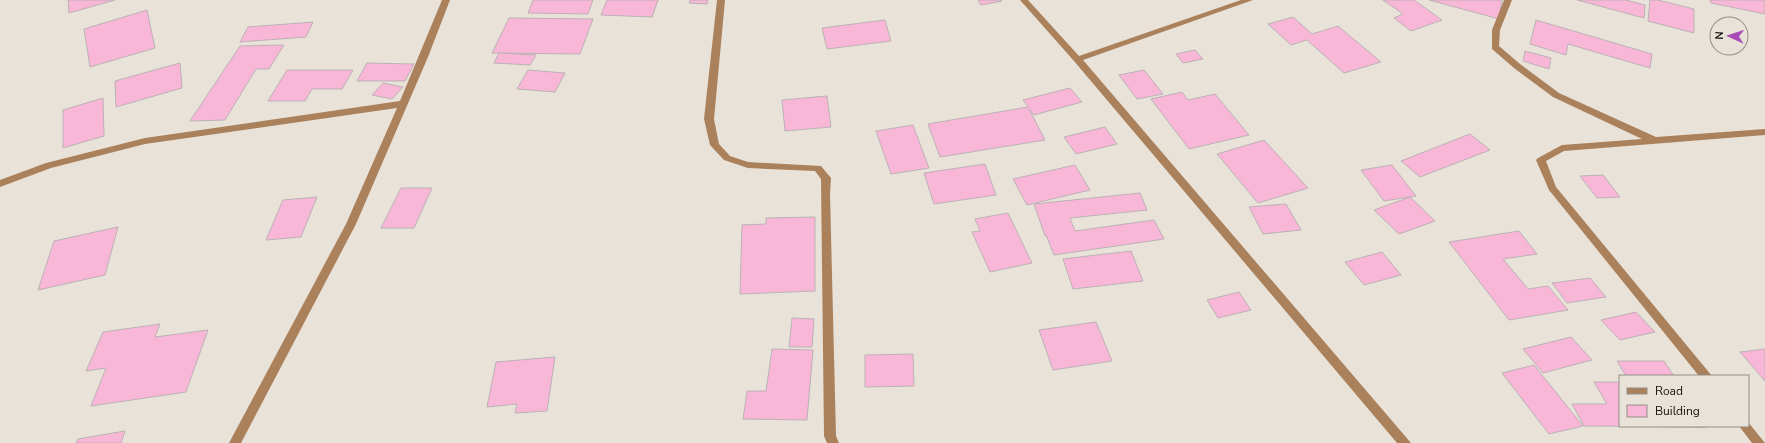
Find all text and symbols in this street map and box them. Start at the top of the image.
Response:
north arrow [1709,16,1749,56]
text: N [1712,31,1727,40]
legend [1619,375,1749,427]
text: Road [1655,383,1683,399]
text: Building [1655,403,1700,419]

